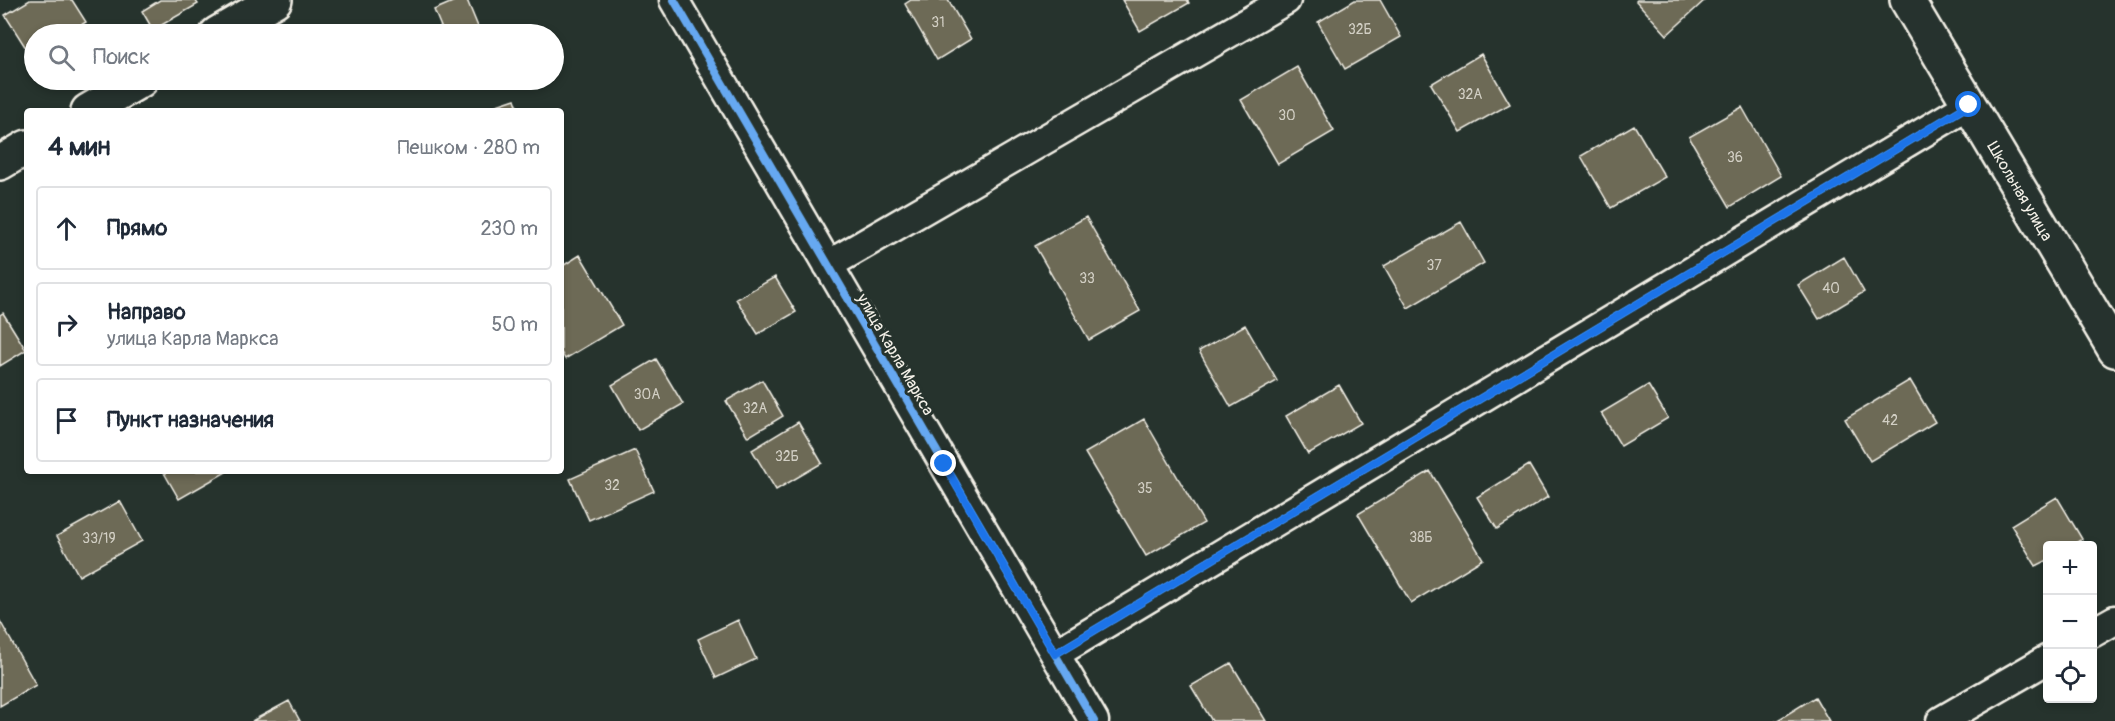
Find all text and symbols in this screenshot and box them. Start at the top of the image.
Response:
house number: 31 [931,14,945,31]
house number: 32Б [1348,21,1372,38]
search box [24,24,564,90]
icon: search [45,41,78,74]
text: Поиск [93,43,150,71]
house number: 32А [1458,86,1482,103]
route start [1955,91,1981,117]
house number: 30 [1278,107,1296,124]
text: 4 мин [48,131,110,163]
text: Пешком · 280 m [398,135,540,160]
street label: Школьная улица [1982,138,2057,245]
house number: 36 [1727,149,1743,166]
icon: ahead [50,212,83,245]
text: Прямо [107,214,167,242]
text: 230 m [481,216,538,241]
house number: 37 [1426,257,1442,274]
house number: 33 [1079,270,1095,287]
house number: 40 [1822,280,1840,297]
street label: улица Карла Маркса [852,289,938,419]
text: Направо [107,298,186,326]
icon: right [50,308,83,341]
text: 50 m [491,312,538,337]
text: улица Карла Маркса [107,326,278,351]
house number: 30А [634,386,660,403]
house number: 32А [743,400,767,417]
icon: arrive [50,404,83,437]
text: Пункт назначения [107,406,274,434]
house number: 42 [1882,412,1898,429]
house number: 32Б [775,448,799,465]
route end [930,450,956,476]
house number: 32 [604,477,620,494]
house number: 35 [1137,480,1153,497]
house number: 38Б [1409,529,1433,546]
house number: 33/19 [82,530,116,547]
map controls [2043,541,2097,703]
button: + [2043,541,2097,595]
button: − [2043,595,2097,649]
button: locate [2043,649,2097,703]

